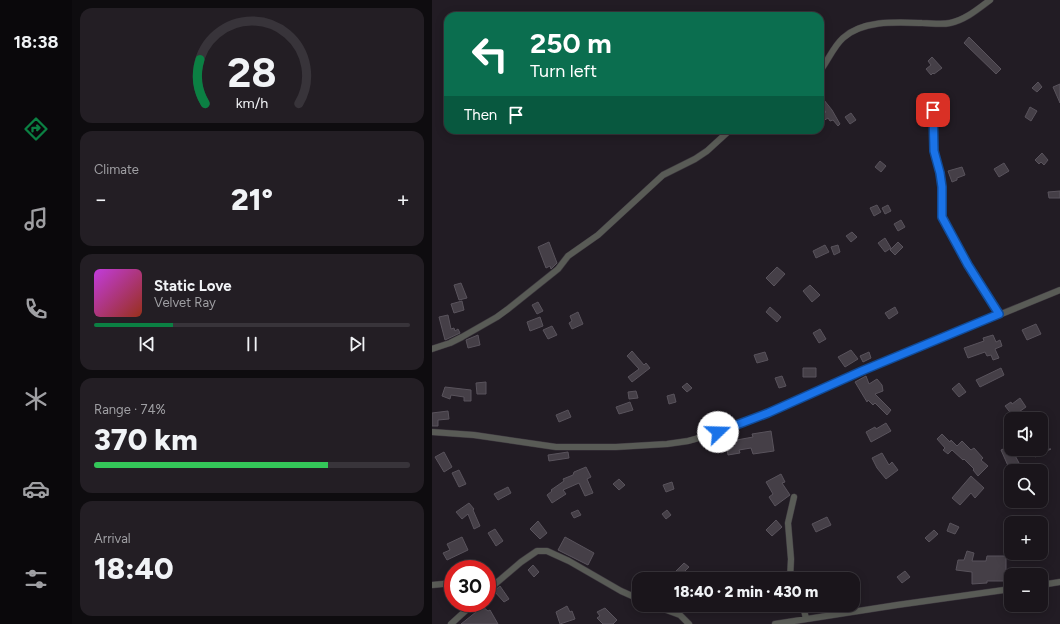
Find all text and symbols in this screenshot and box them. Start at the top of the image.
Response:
text: 250 m [530,26,612,60]
icon: left [464,28,516,80]
text: 18:38 [13,31,59,53]
text: 28 [227,46,277,96]
text: Turn left [530,60,597,82]
text: km/h [236,93,268,111]
pin [916,93,950,127]
icon: arrive [922,99,944,121]
icon: arrive [505,104,527,126]
text: Then [464,106,497,124]
icon: directions [22,115,50,143]
text: Climate [94,162,139,177]
text: 21° [231,181,273,218]
text: − [94,186,108,213]
text: + [396,186,410,213]
icon: music [22,205,50,233]
text: Static Love [154,277,232,295]
icon: phone [22,295,50,323]
text: Velvet Ray [154,295,216,310]
icon: previous [136,333,158,355]
icon: pause [241,333,263,355]
icon: next [346,333,368,355]
icon: climate [22,385,50,413]
text: Range · 74% [94,402,166,417]
position arrow [697,411,739,453]
map controls [1004,412,1048,612]
button: sound [1004,412,1048,456]
text: 370 km [94,421,198,458]
button: search [1004,464,1048,508]
icon: car [22,475,50,503]
button: + [1004,516,1048,560]
text: Arrival [94,531,131,546]
text: 18:40 [94,550,174,587]
speed limit sign: 30 [444,560,496,612]
icon: filters [22,565,50,593]
button: − [1004,568,1048,612]
text: 18:40 · 2 min · 430 m [674,583,818,601]

